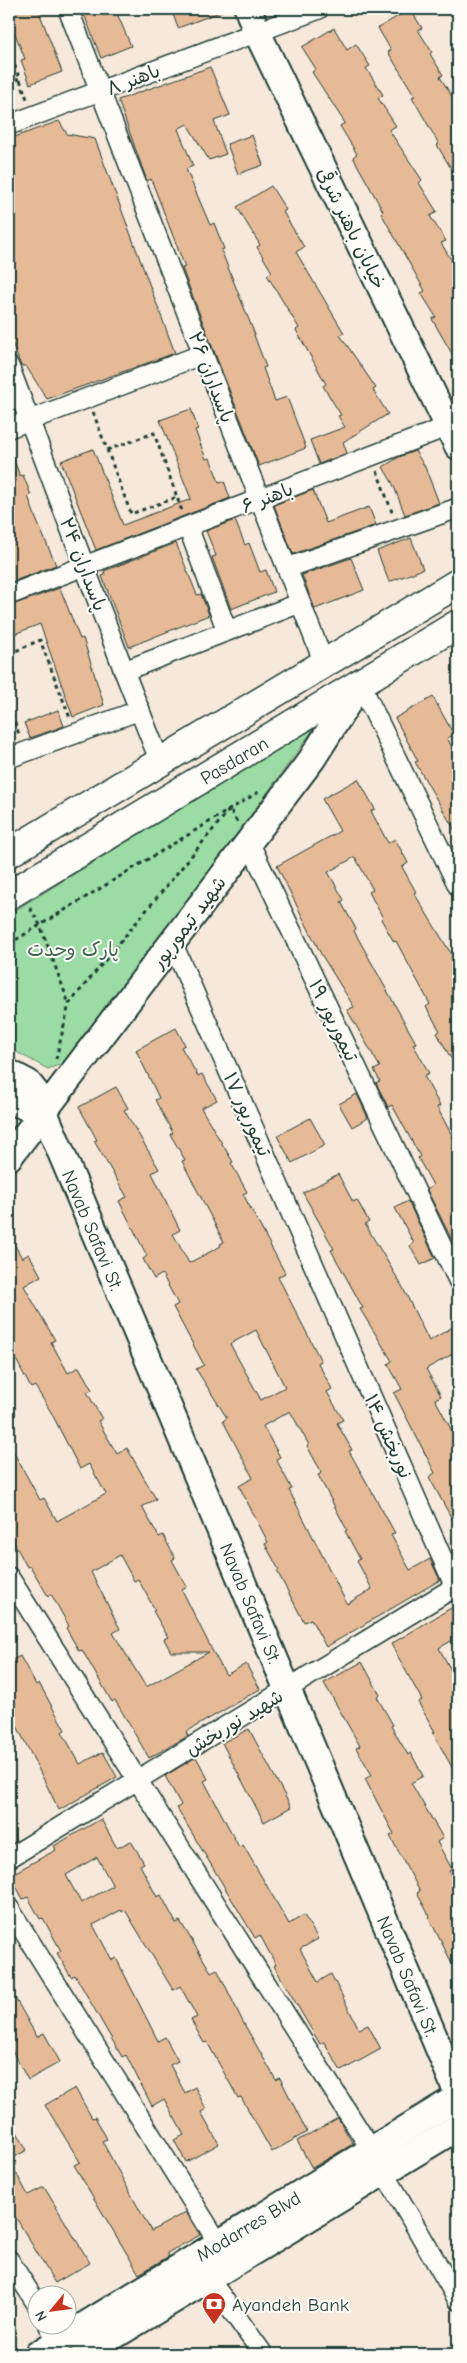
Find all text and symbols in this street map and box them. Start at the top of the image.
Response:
street label: باهنر ۸ [104,60,163,100]
street label: خیابان باهنر شرقی [312,163,392,293]
street label: پاسداران ۲۶ [183,329,238,426]
street label: باهنر ۶ [238,478,296,518]
street label: پاسداران ۲۴ [54,514,111,615]
street label: Pasdaran [197,732,272,790]
street label: شهید تیمورپور [146,872,232,975]
park label: پارک وحدت [27,939,119,962]
street label: تیمورپور ۱۹ [303,976,363,1066]
street label: تیمورپور ۱۷ [218,1069,276,1161]
street label: Navab Safavi St. [57,1167,127,1294]
street label: نوربخش ۱۴ [360,1391,416,1482]
street label: Navab Safavi St. [215,1540,285,1667]
street label: شهید نوربخش [182,1685,287,1761]
street label: Navab Safavi St. [372,1913,442,2040]
street label: Modarres Blvd [192,2187,305,2267]
north arrow [28,2286,78,2336]
bank icon: Ayandeh Bank [201,2291,227,2325]
place label: Ayandeh Bank [232,2294,350,2316]
text: N [31,2308,51,2324]

